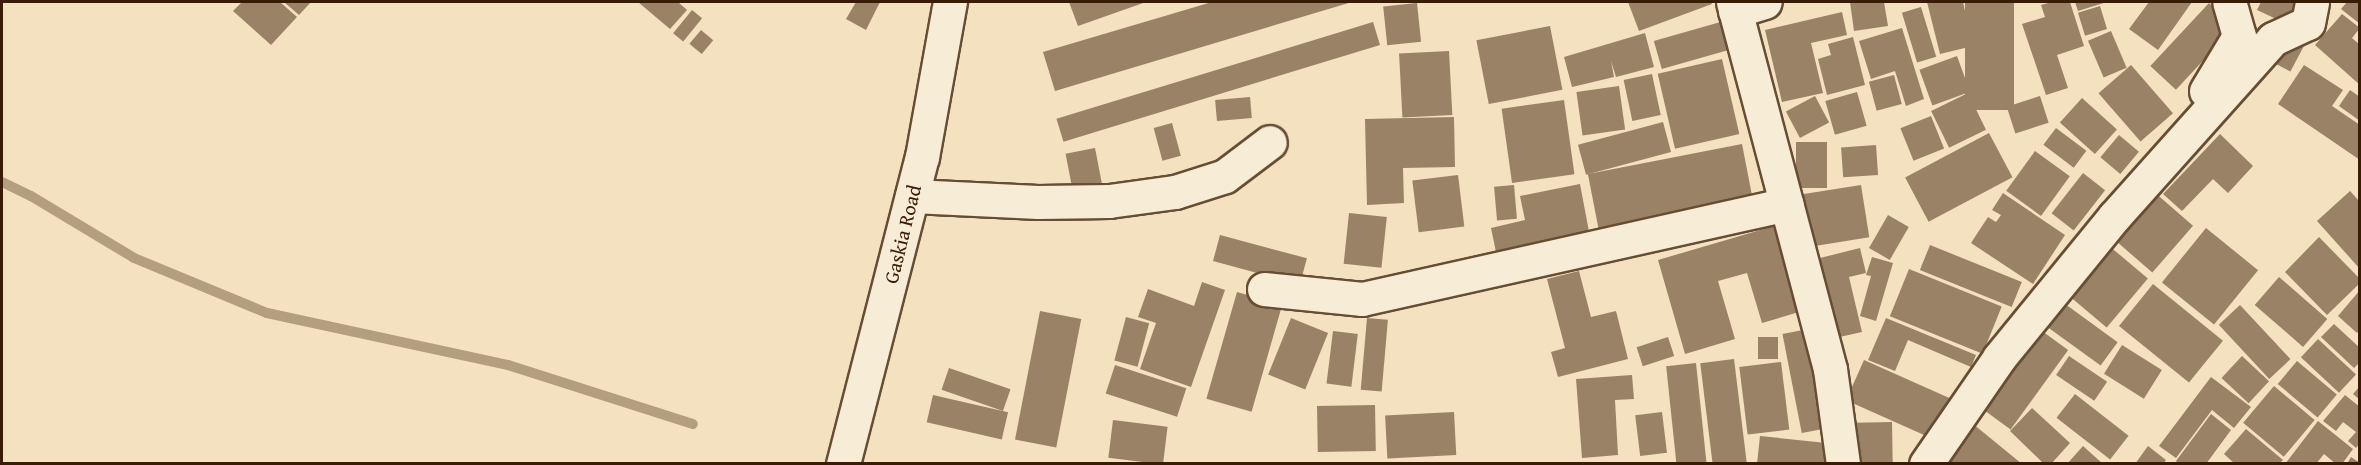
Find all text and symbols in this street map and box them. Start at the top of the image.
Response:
street label: Gaskia Road [878,182,926,286]

